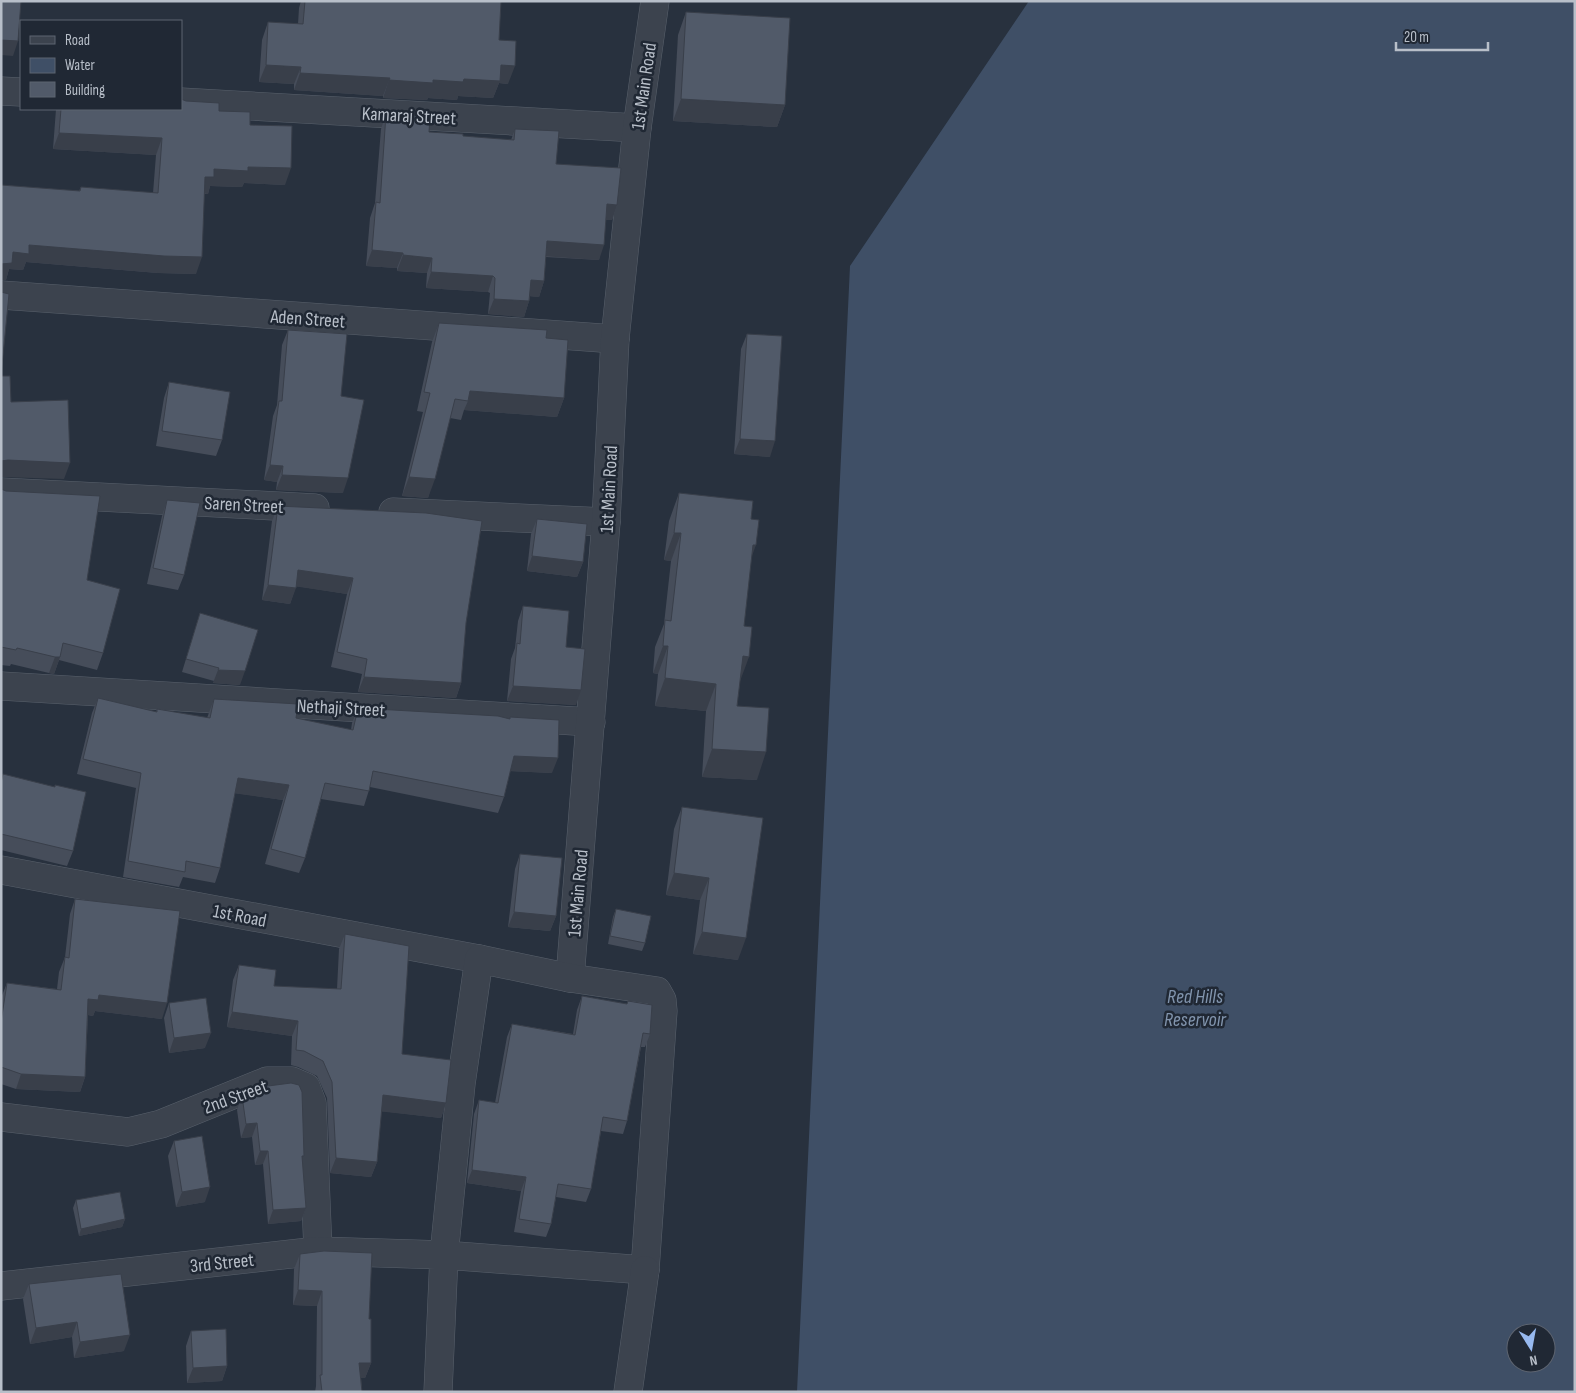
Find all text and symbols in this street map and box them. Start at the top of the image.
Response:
legend [20,20,182,110]
scale bar [1396,20,1488,52]
text: 20 m [1404,28,1429,47]
text: Road [65,31,90,50]
street label: 1st Main Road [627,41,662,131]
text: Water [65,56,96,75]
text: Building [65,81,105,100]
street label: Kamaraj Street [361,103,457,130]
street label: Aden Street [269,305,346,334]
street label: 1st Main Road [596,445,623,533]
street label: Saren Street [204,492,284,519]
street label: Nethaji Street [296,695,386,722]
street label: 1st Main Road [563,849,594,938]
street label: 1st Road [211,900,268,933]
water label: Red Hills Reservoir [1164,985,1227,1032]
street label: 2nd Street [200,1075,271,1120]
street label: 3rd Street [189,1249,255,1278]
north arrow [1506,1323,1556,1373]
text: N [1528,1351,1539,1369]

